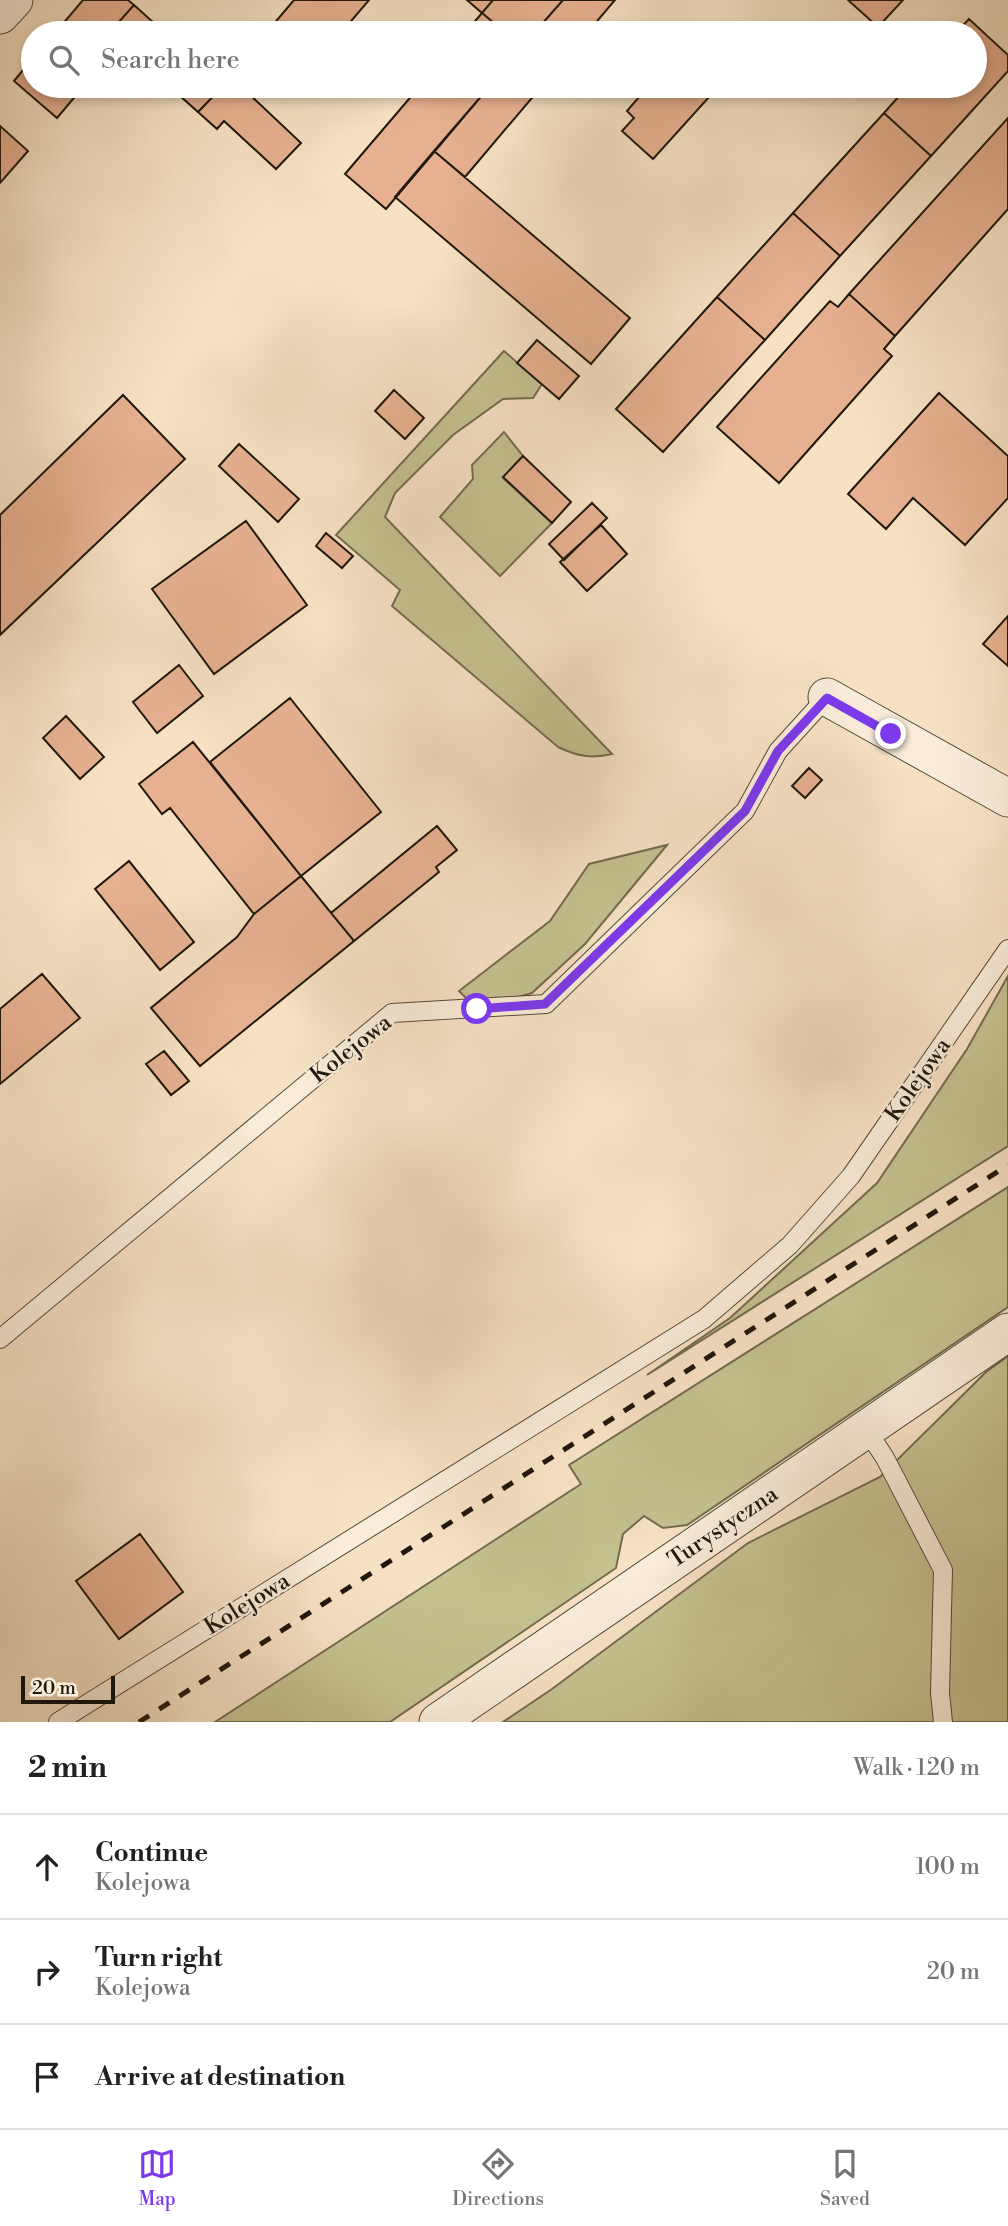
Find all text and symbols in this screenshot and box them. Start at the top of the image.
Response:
search box [21,21,987,98]
icon: search [45,41,83,79]
text: Search here [101,44,240,76]
route end [875,718,906,749]
route start [461,993,492,1024]
street label: Kolejowa [305,1008,398,1089]
street label: Kolejowa [879,1032,957,1127]
street label: Turystyczna [663,1480,784,1574]
street label: Kolejowa [199,1567,295,1641]
scale bar [21,1673,116,1705]
text: 20 m [32,1676,76,1700]
text: 2 min [28,1749,107,1787]
text: Walk · 120 m [853,1754,980,1782]
text: Continue [95,1837,208,1869]
icon: ahead [28,1848,66,1886]
text: 100 m [915,1853,980,1881]
text: Kolejowa [95,1869,191,1897]
text: Turn right [95,1942,223,1974]
icon: right [28,1953,66,1991]
text: 20 m [927,1958,980,1986]
text: Kolejowa [95,1974,191,2002]
icon: arrive [28,2058,66,2096]
text: Arrive at destination [95,2061,345,2093]
tab: Map [138,2145,176,2211]
tab: Directions [452,2145,544,2211]
tab: Saved [820,2145,870,2211]

